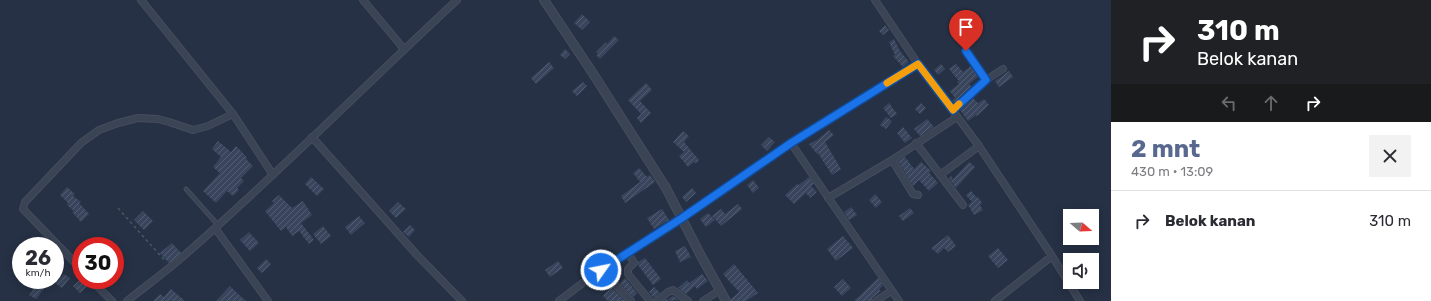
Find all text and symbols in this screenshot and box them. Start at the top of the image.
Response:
pin [949,10,983,51]
text: 310 m [1197,14,1280,47]
icon: arrive [955,16,977,38]
icon: right [1131,16,1183,68]
text: Belok kanan [1197,48,1298,70]
icon: left [1218,92,1240,114]
icon: ahead [1260,92,1282,114]
icon: right [1302,92,1324,114]
text: 2 mnt [1131,135,1200,163]
button: close [1369,135,1411,177]
text: 430 m · 13:09 [1131,164,1213,179]
north arrow [1063,209,1099,245]
map controls [1063,209,1099,289]
icon: right [1131,210,1153,232]
text: Belok kanan [1165,212,1255,230]
text: 310 m [1369,212,1411,230]
speed limit sign: 30 [72,237,124,289]
text: 26 [25,246,51,270]
position arrow [580,249,622,291]
button: sound [1063,253,1099,289]
text: km/h [26,267,50,279]

